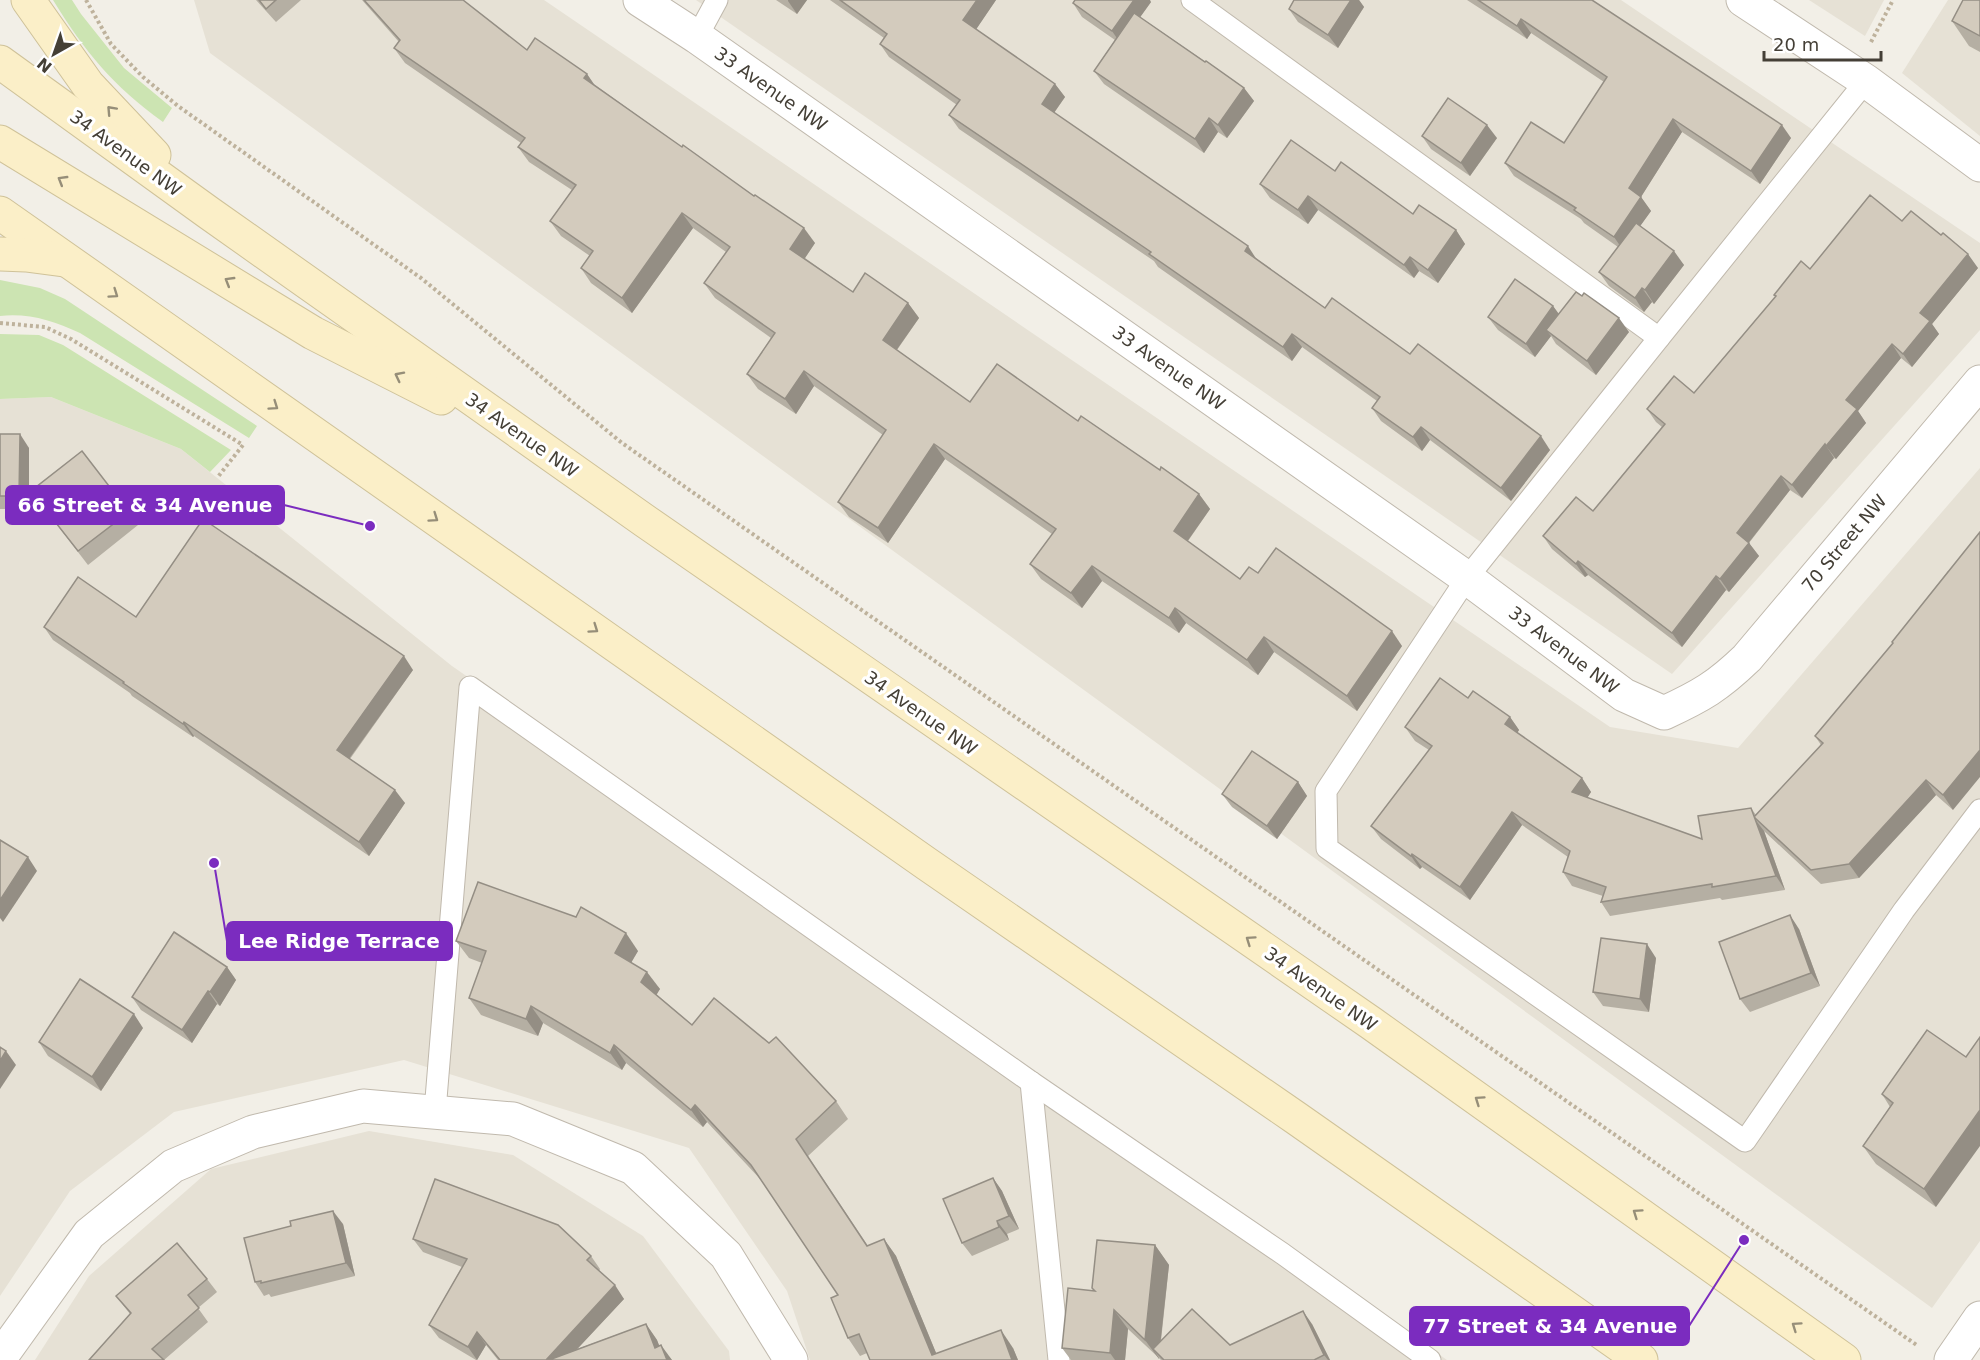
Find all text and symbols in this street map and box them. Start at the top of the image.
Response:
north arrow [24,24,84,84]
scale bar [1764,24,1881,62]
text: 20 m [1773,34,1819,55]
street label: 33 Avenue NW [711,42,831,136]
text: N [33,54,56,77]
street label: 34 Avenue NW [66,106,186,201]
one-way arrow [107,106,118,116]
one-way arrow [58,175,68,187]
one-way arrow [224,278,235,289]
one-way arrow [107,287,118,298]
street label: 33 Avenue NW [1109,321,1229,415]
one-way arrow [394,372,405,383]
street label: 34 Avenue NW [462,388,582,482]
one-way arrow [267,399,278,410]
callout: 66 Street & 34 Avenue [6,486,284,524]
street label: 70 Street NW [1797,490,1891,596]
text: 66 Street & 34 Avenue [18,493,272,517]
one-way arrow [427,511,438,522]
street label: 33 Avenue NW [1505,602,1623,698]
one-way arrow [587,622,598,633]
street label: 34 Avenue NW [861,666,981,760]
callout: Lee Ridge Terrace [227,922,452,960]
text: Lee Ridge Terrace [238,929,440,953]
one-way arrow [1246,936,1257,947]
street label: 34 Avenue NW [1261,942,1381,1036]
one-way arrow [1474,1096,1485,1107]
one-way arrow [1633,1209,1644,1220]
callout: 77 Street & 34 Avenue [1410,1307,1689,1345]
text: 77 Street & 34 Avenue [1423,1314,1677,1338]
one-way arrow [1792,1322,1803,1333]

